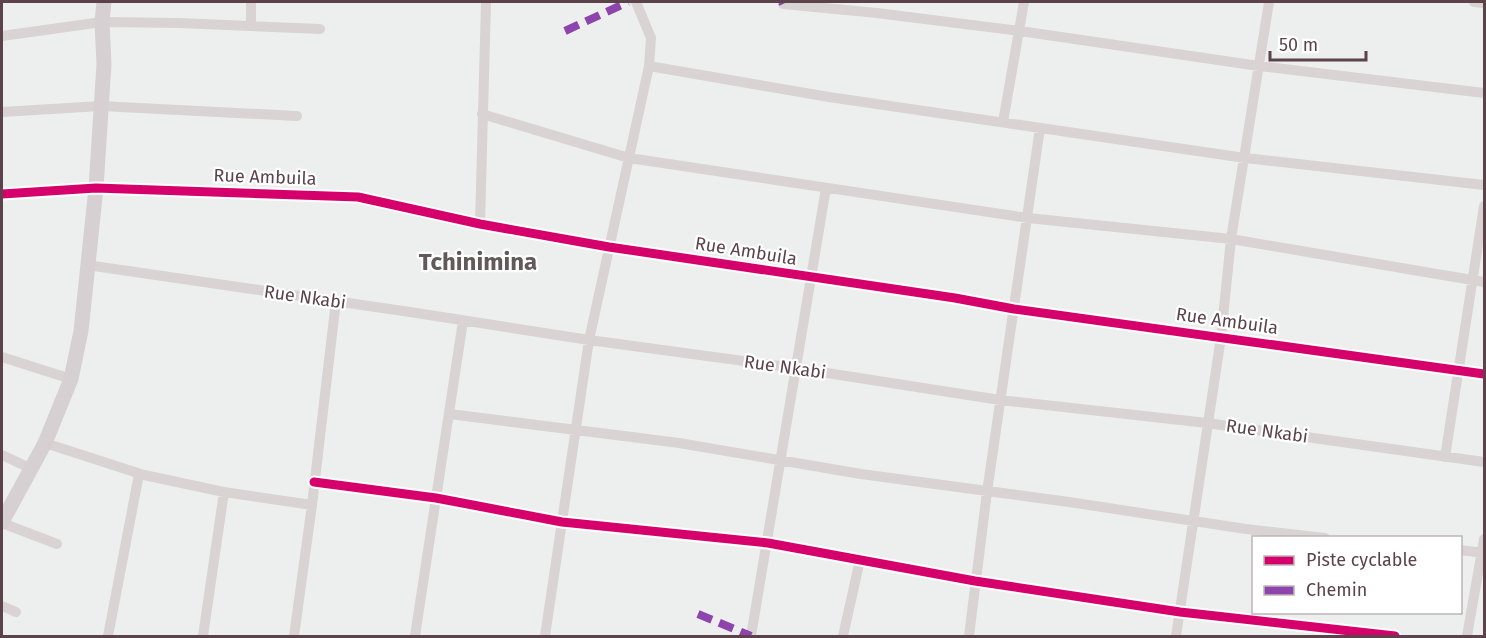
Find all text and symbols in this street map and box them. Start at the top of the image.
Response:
scale bar [1270,24,1366,62]
text: 50 m [1279,34,1318,56]
street label: Rue Ambuila [213,164,317,190]
street label: Rue Ambuila [693,232,799,270]
district label: Tchinimina [419,248,537,276]
street label: Rue Nkabi [262,280,348,314]
street label: Rue Ambuila [1175,303,1279,339]
street label: Rue Nkabi [742,350,828,384]
street label: Rue Nkabi [1224,414,1310,448]
legend [1252,536,1462,614]
text: Piste cyclable [1306,549,1417,571]
text: Chemin [1306,579,1367,601]

